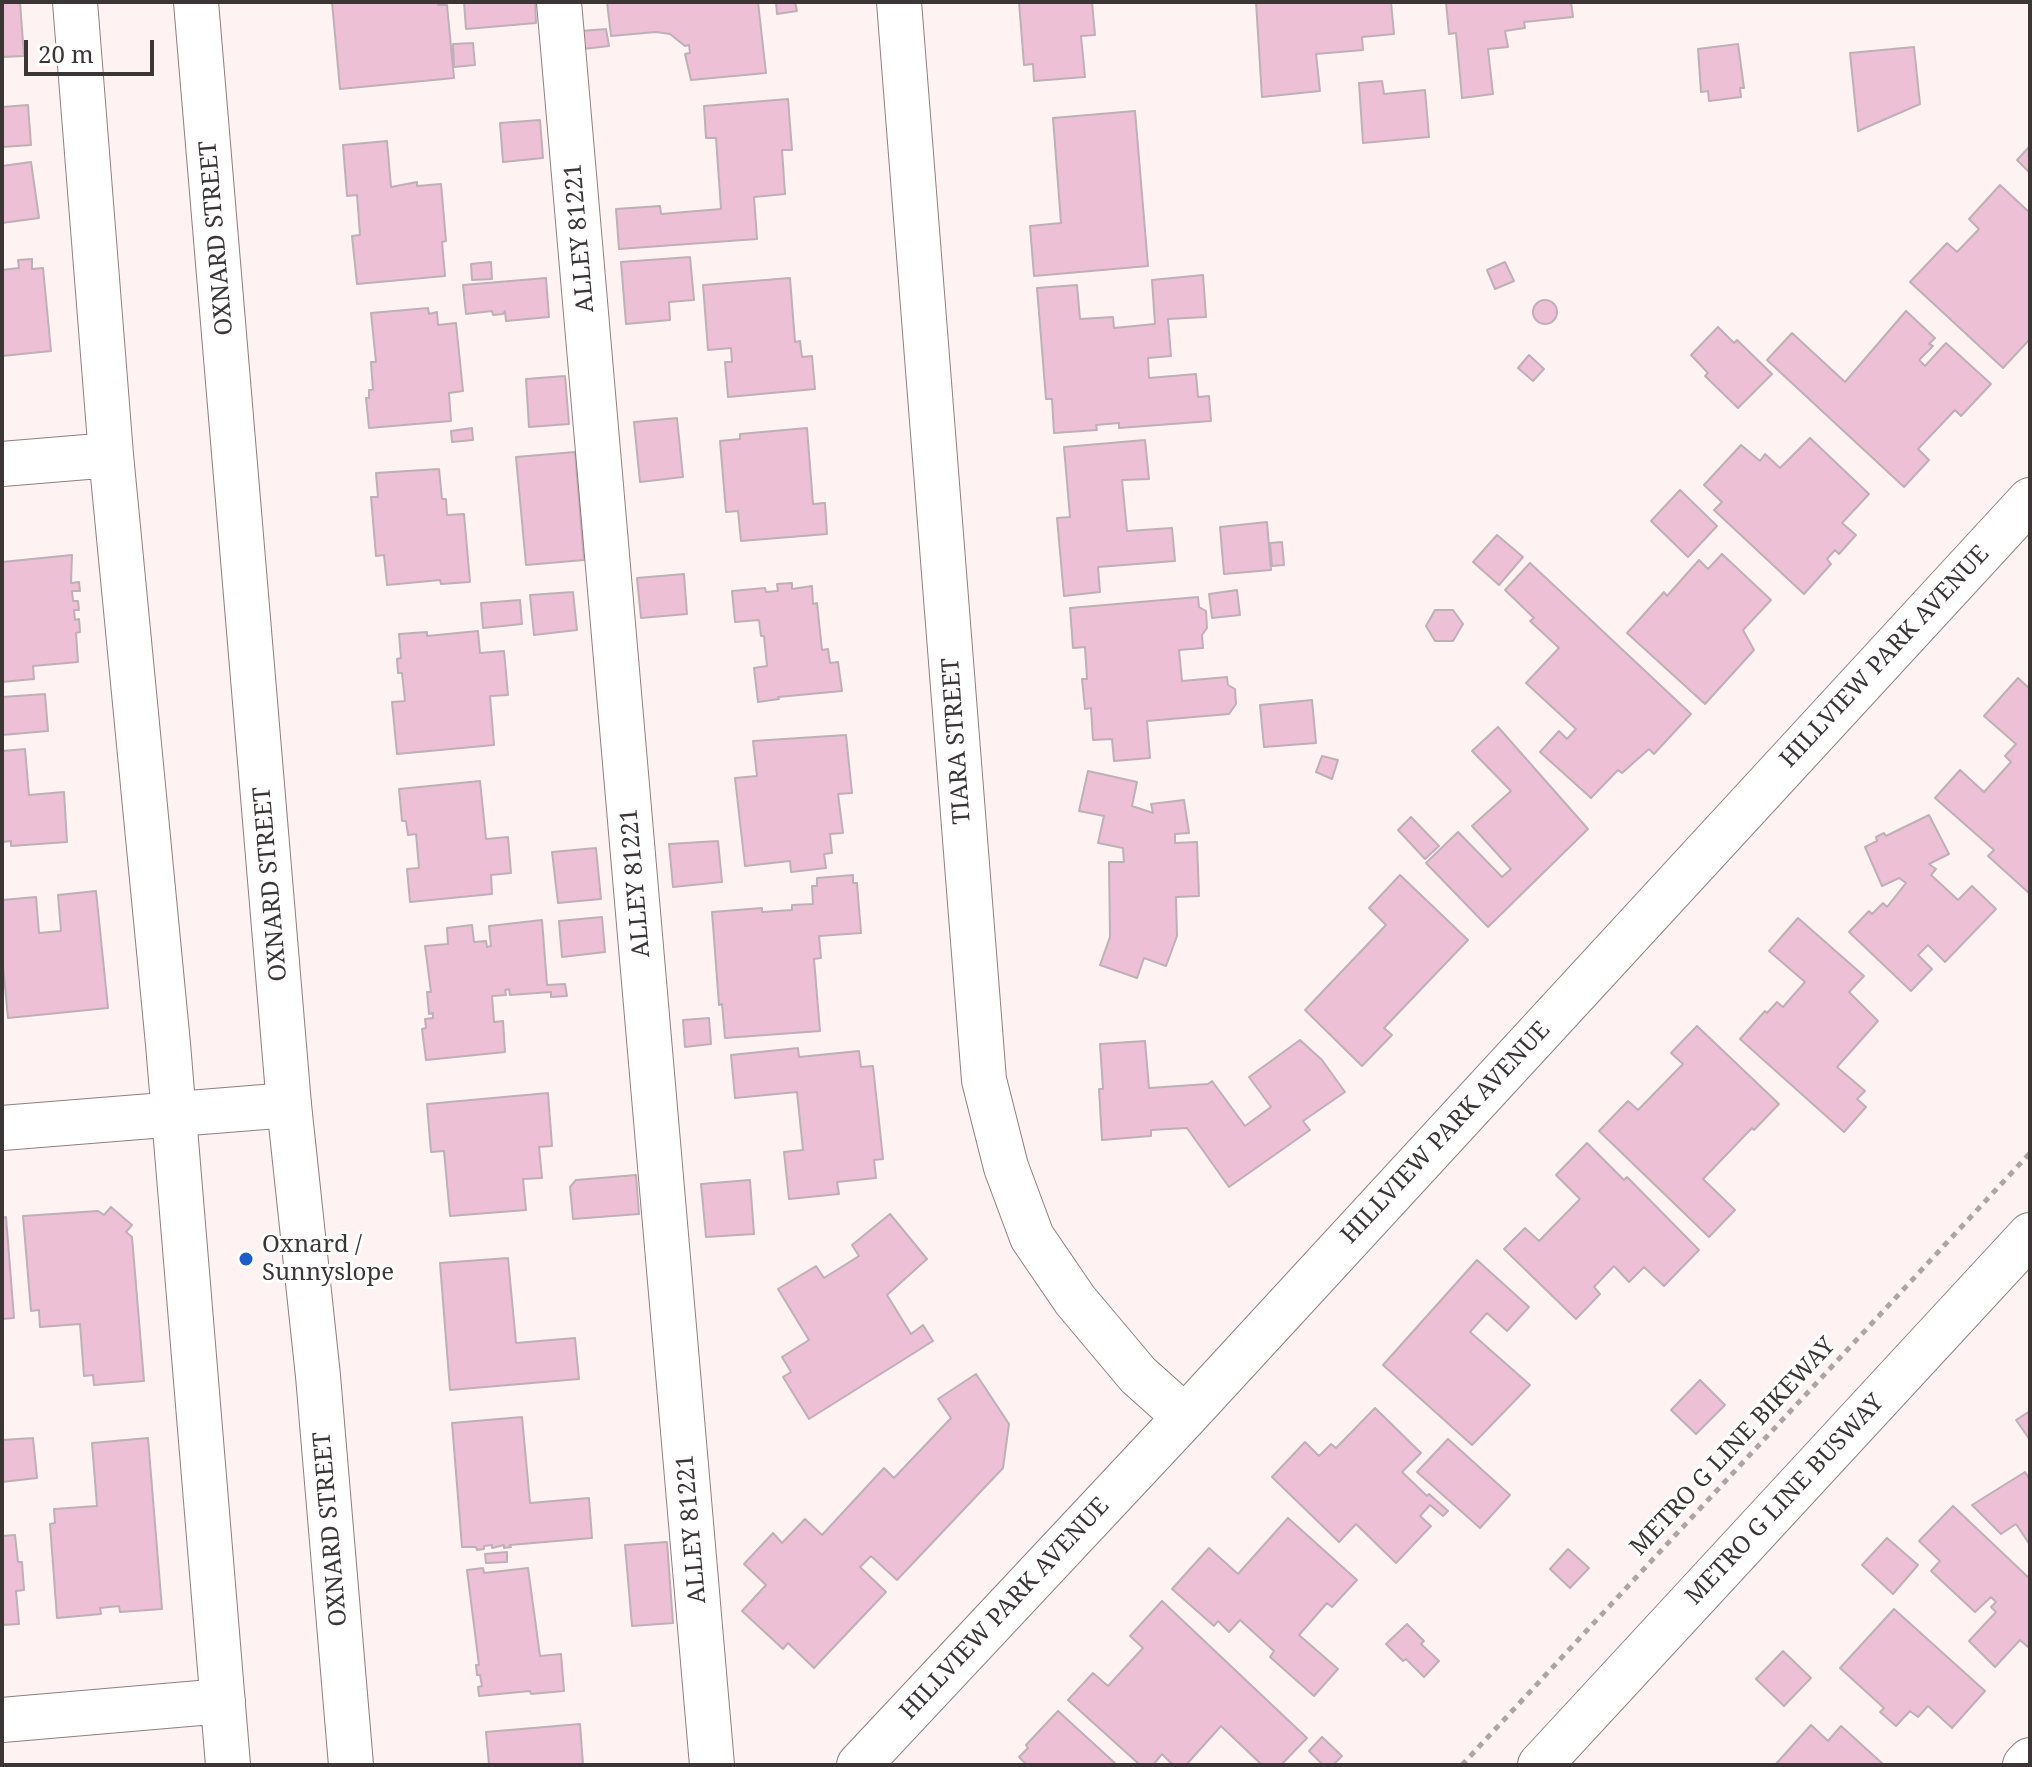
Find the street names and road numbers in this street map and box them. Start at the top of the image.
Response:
street label: OXNARD STREET [194,139,240,337]
street label: ALLEY 81221 [559,162,601,314]
street label: HILLVIEW PARK AVENUE [1775,540,1995,774]
street label: TIARA STREET [937,657,977,825]
street label: OXNARD STREET [248,785,294,983]
street label: ALLEY 81221 [615,807,657,959]
street label: HILLVIEW PARK AVENUE [1336,1016,1556,1250]
street label: METRO G LINE BIKEWAY [1624,1332,1842,1562]
street label: METRO G LINE BUSWAY [1680,1389,1890,1611]
street label: OXNARD STREET [308,1430,354,1628]
street label: ALLEY 81221 [671,1453,713,1605]
street label: HILLVIEW PARK AVENUE [895,1492,1115,1726]

